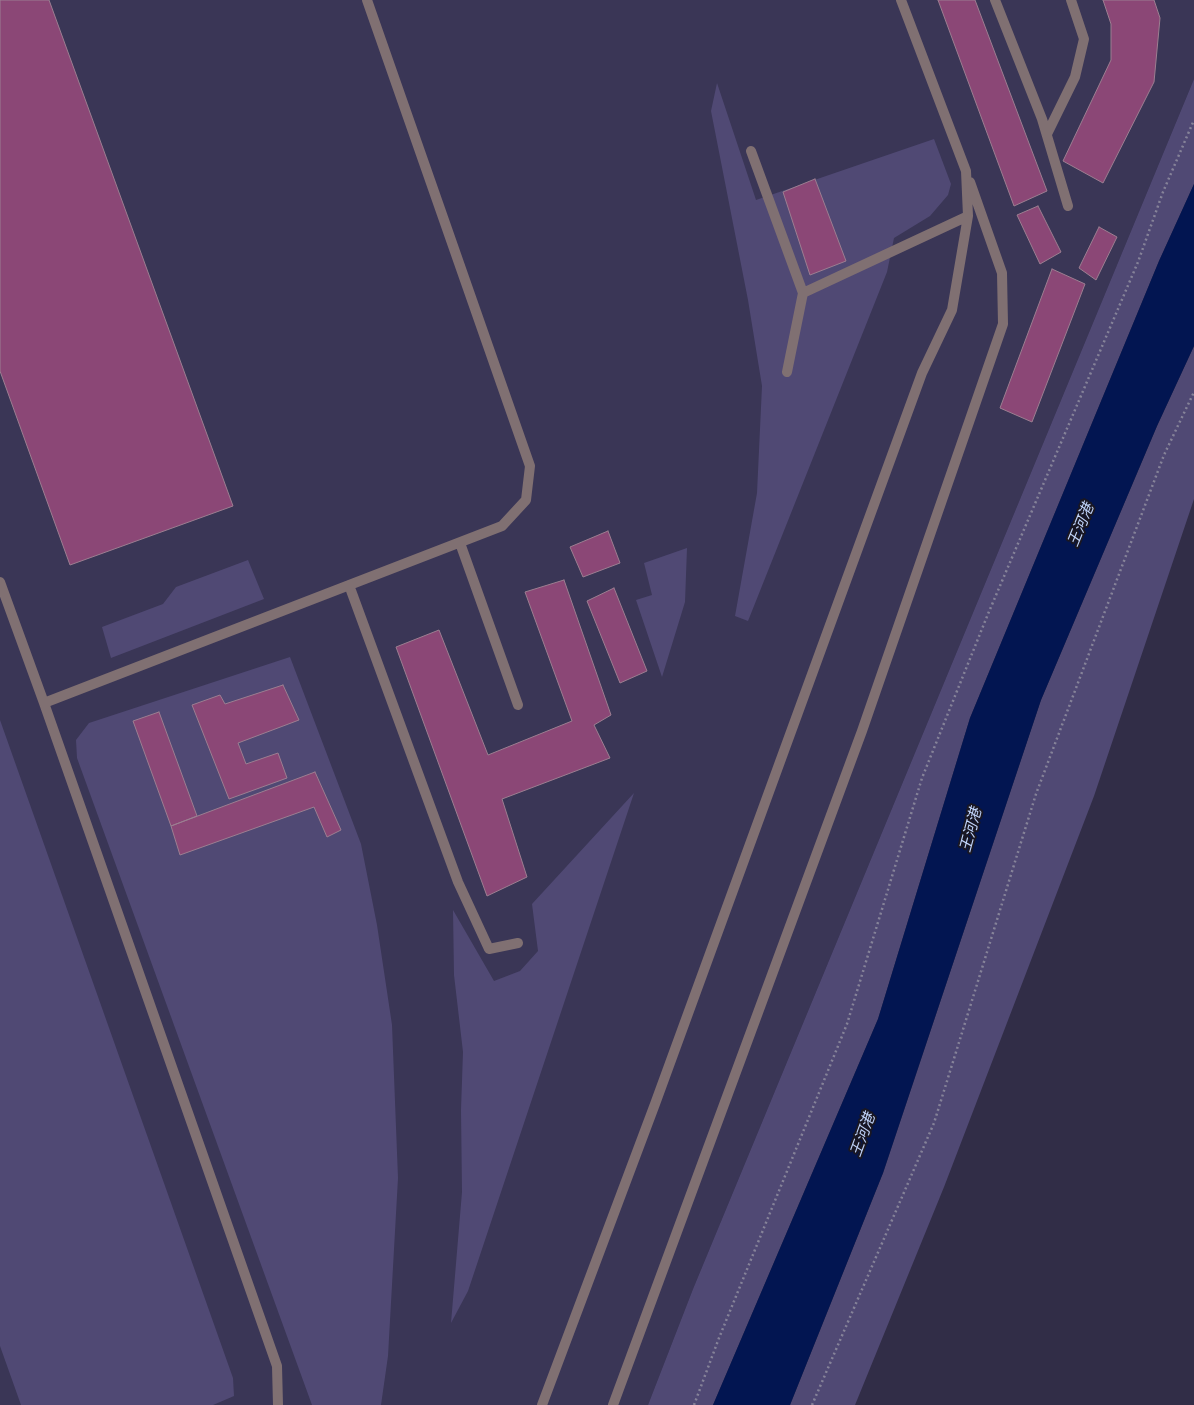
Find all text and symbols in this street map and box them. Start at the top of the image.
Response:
water label: 王河港 [1064,501,1098,549]
water label: 王河港 [956,806,986,854]
water label: 王河港 [847,1111,879,1159]

